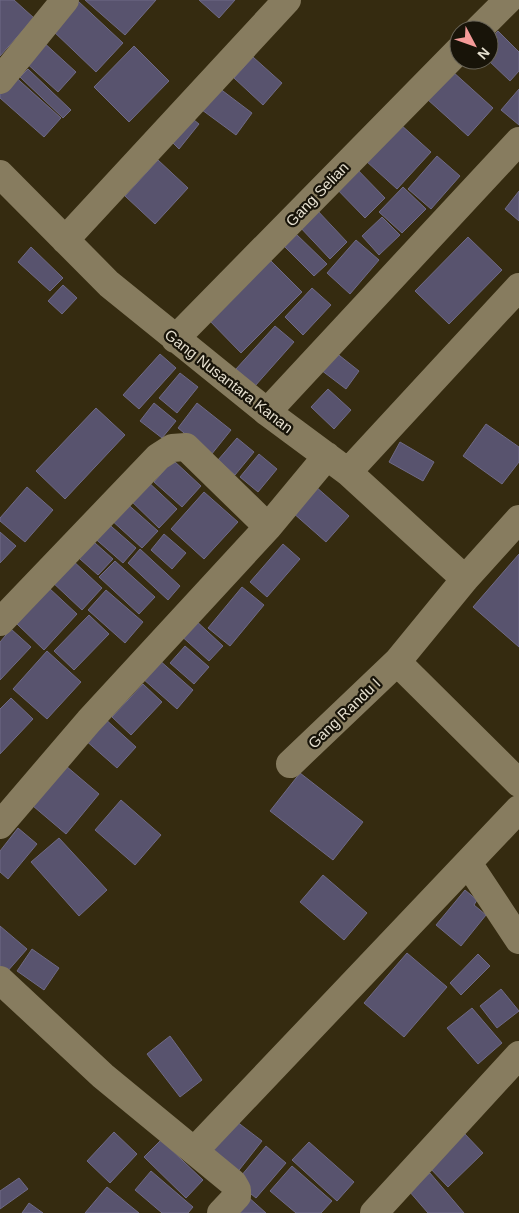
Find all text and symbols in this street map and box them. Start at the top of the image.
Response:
north arrow [449,20,499,70]
text: N [474,44,493,63]
street label: Gang Selian [282,158,352,230]
street label: Gang Nusantara Kanan [162,326,296,436]
street label: Gang Randu I [304,674,384,752]

